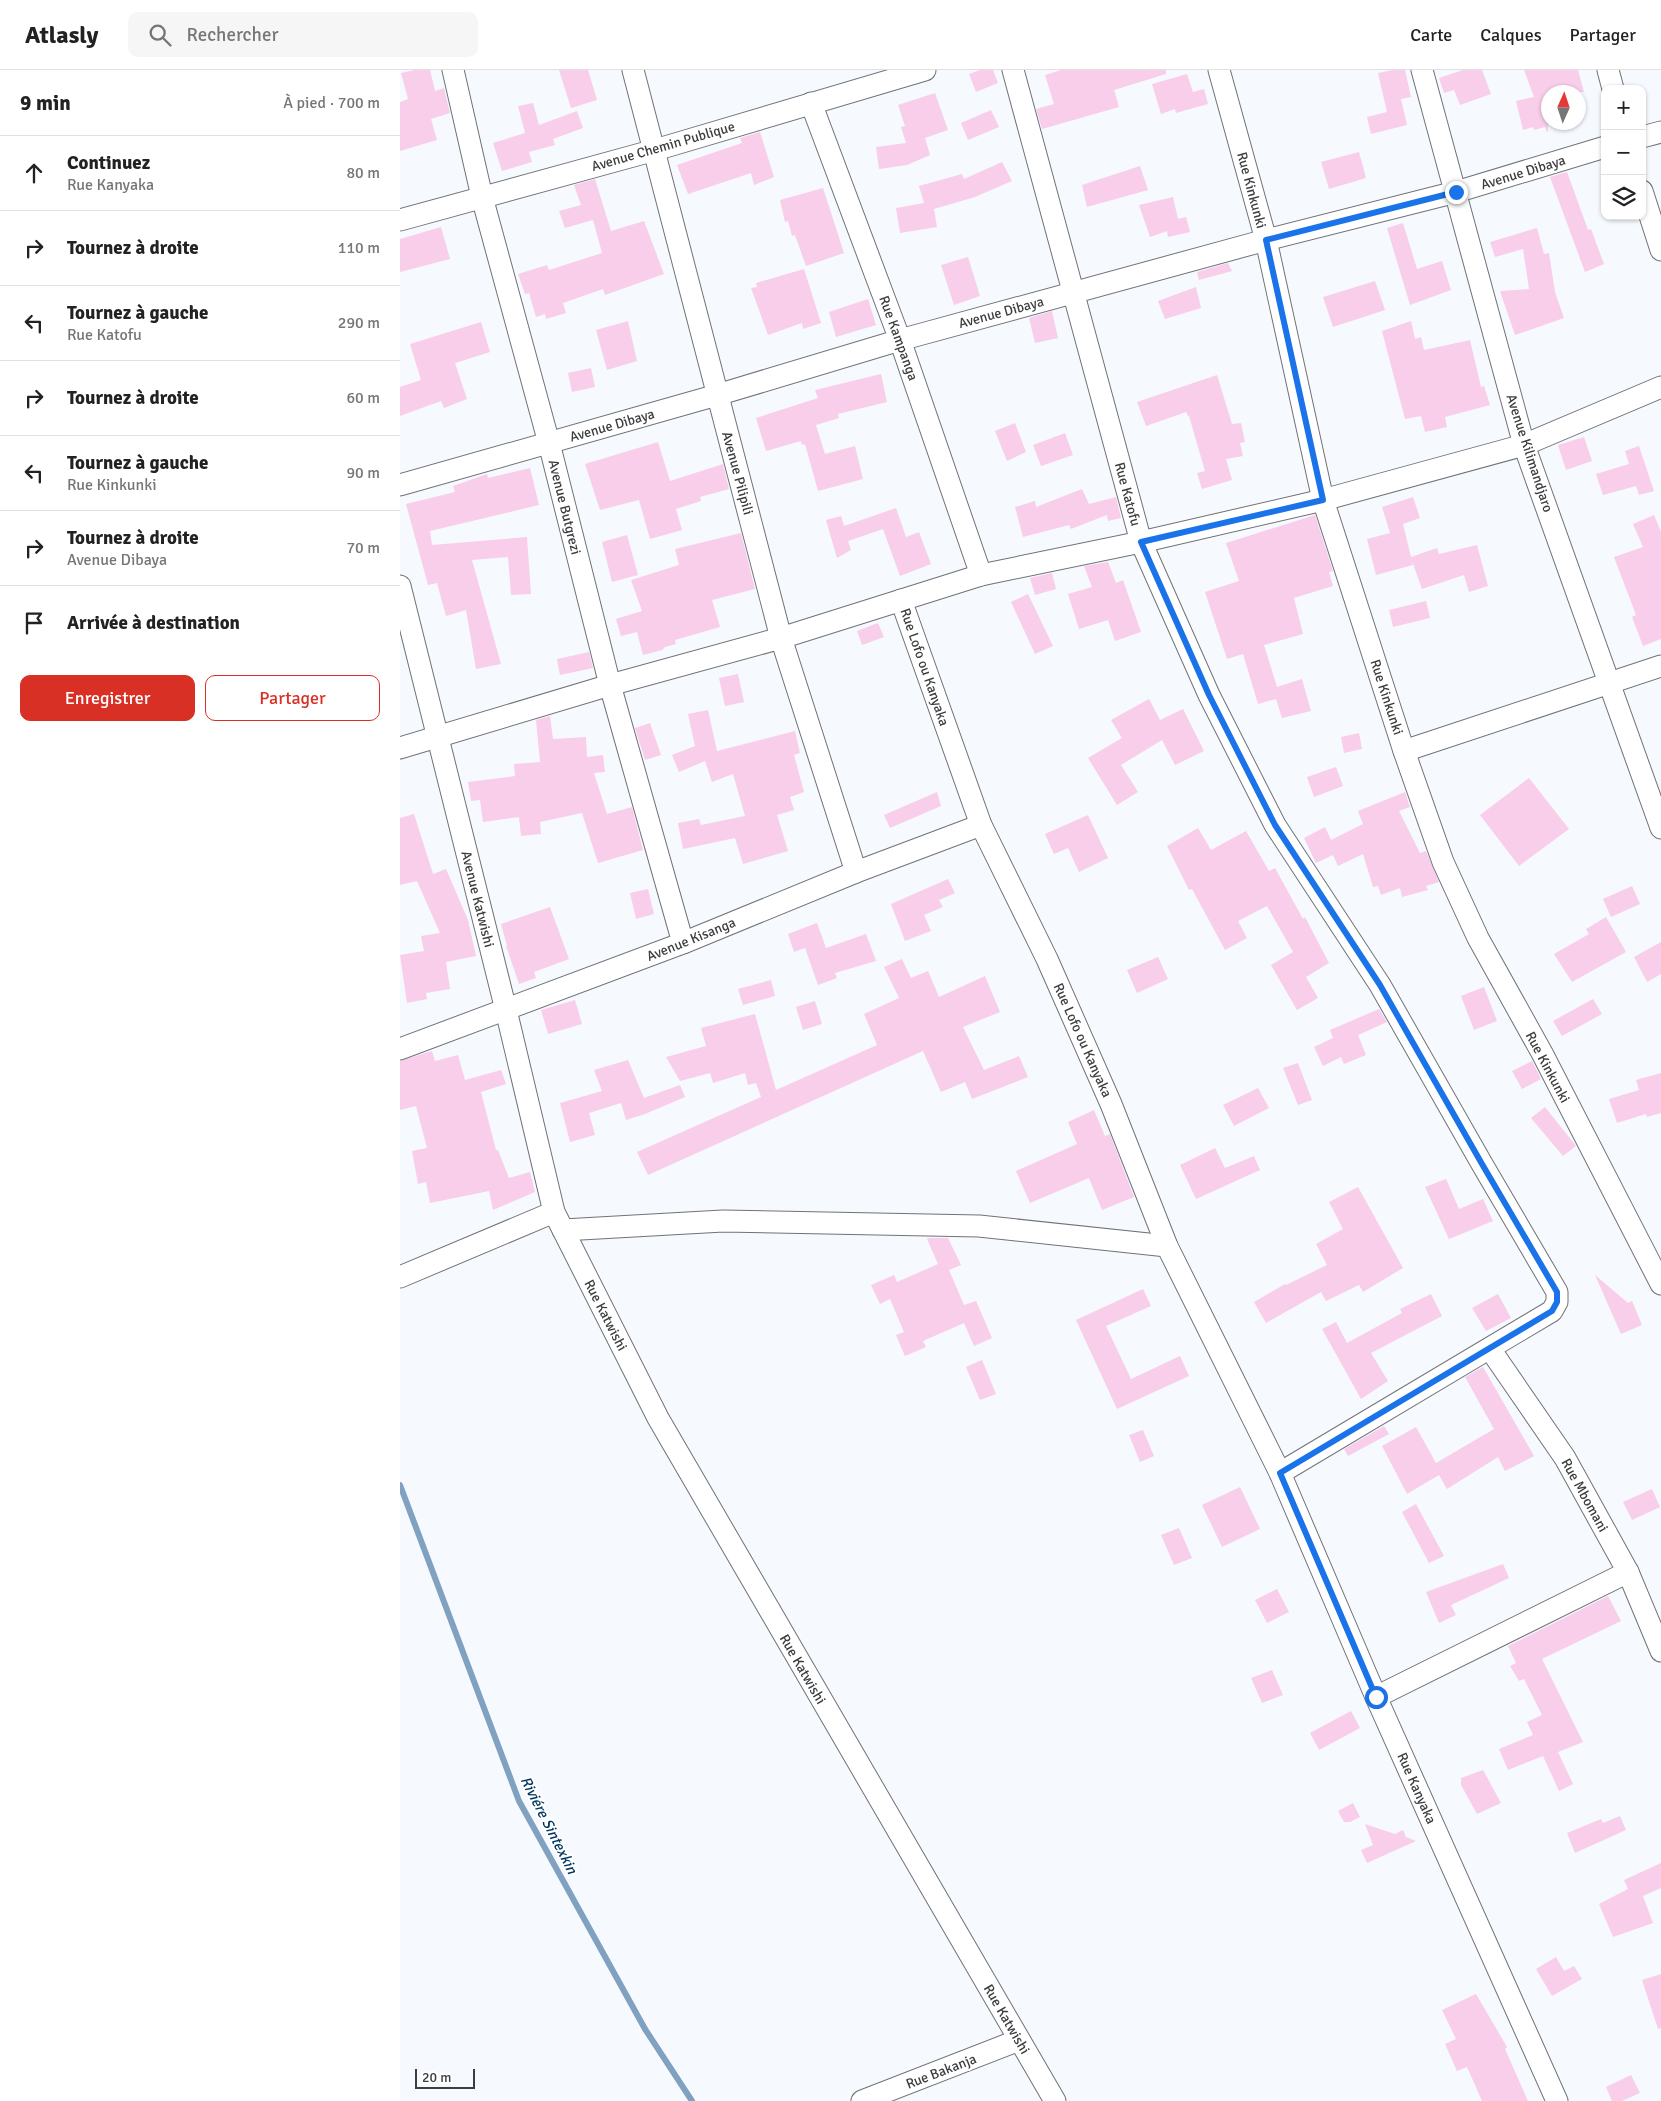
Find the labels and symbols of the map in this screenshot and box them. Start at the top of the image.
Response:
north arrow [1541,85,1586,130]
street label: Avenue Chemin Publique [590,118,737,175]
street label: Rue Kinkunki [1233,150,1270,230]
street label: Avenue Dibaya [1479,152,1567,193]
route end [1445,181,1468,204]
street label: Rue Kampanga [875,293,922,383]
street label: Avenue Dibaya [957,293,1046,332]
street label: Avenue Kilimandjaro [1502,392,1557,514]
street label: Avenue Dibaya [568,405,657,446]
street label: Avenue Pilipili [718,430,757,517]
street label: Avenue Butgrezi [545,458,585,556]
street label: Rue Katofu [1111,460,1144,528]
street label: Rue Lofo ou Kanyaka [896,606,953,728]
street label: Rue Kinkunki [1366,657,1407,737]
street label: Avenue Katwishi [457,849,498,949]
street label: Avenue Kisanga [644,914,738,965]
street label: Rue Lofo ou Kanyaka [1050,980,1115,1100]
street label: Rue Kinkunki [1522,1029,1573,1106]
street label: Rue Katwishi [580,1277,631,1354]
street label: Rue Mbomani [1557,1455,1612,1535]
street label: Rue Katwishi [776,1631,829,1707]
route start [1365,1686,1388,1709]
street label: Rue Kanyaka [1393,1750,1440,1826]
water label: Riviére Sintexkin [517,1773,582,1877]
street label: Rue Katwishi [980,1981,1033,2057]
street label: Rue Bakanja [904,2050,979,2093]
scale bar [415,2066,475,2089]

